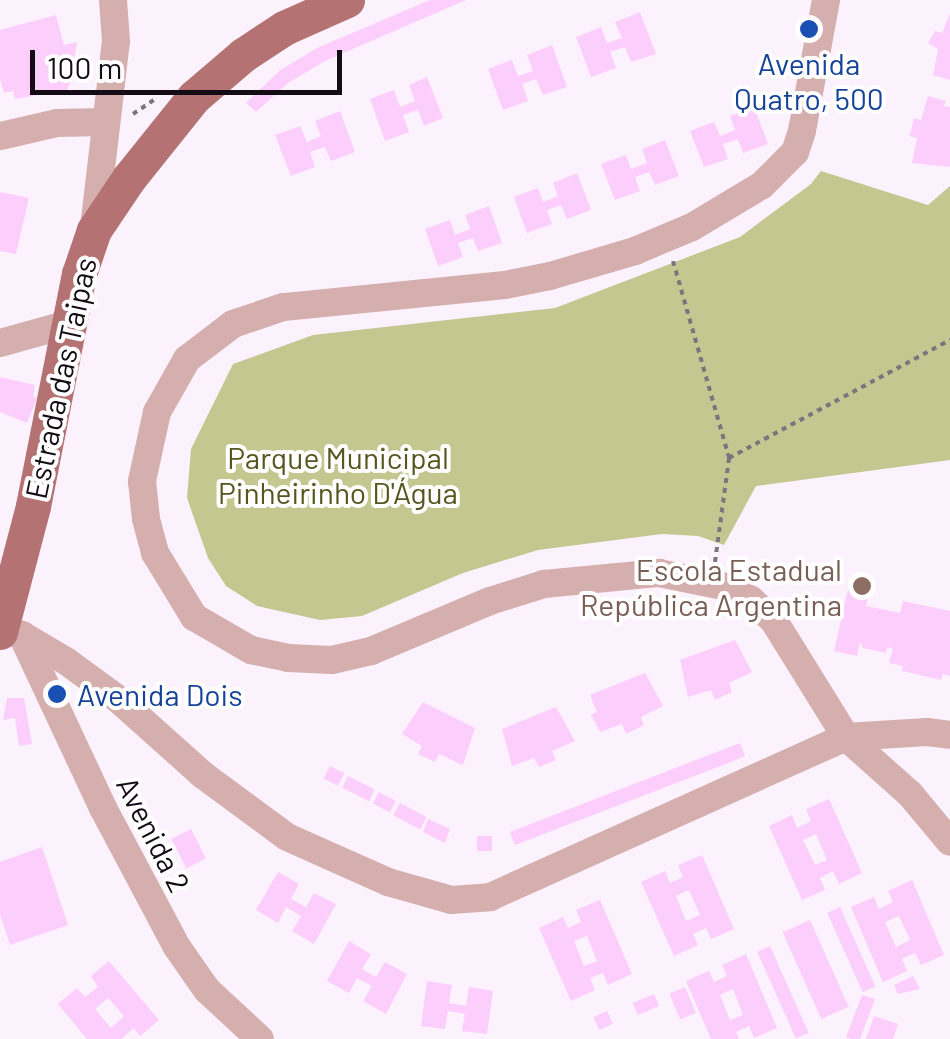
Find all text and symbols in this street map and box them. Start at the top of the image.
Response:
marker: Avenida Quatro, 500 [798,18,820,40]
scale bar [35,30,348,92]
place label: Avenida Quatro, 500 [734,45,884,116]
text: 100 m [47,49,122,85]
street label: Estrada das Taipas [17,254,103,502]
park label: Parque Municipal Pinheirinho D'Água [218,439,458,510]
place label: Escola Estadual República Argentina [580,551,842,622]
marker: Escola Estadual República Argentina [851,575,873,597]
place label: Avenida Dois [77,676,243,712]
marker: Avenida Dois [46,683,68,705]
street label: Avenida 2 [110,770,198,898]

